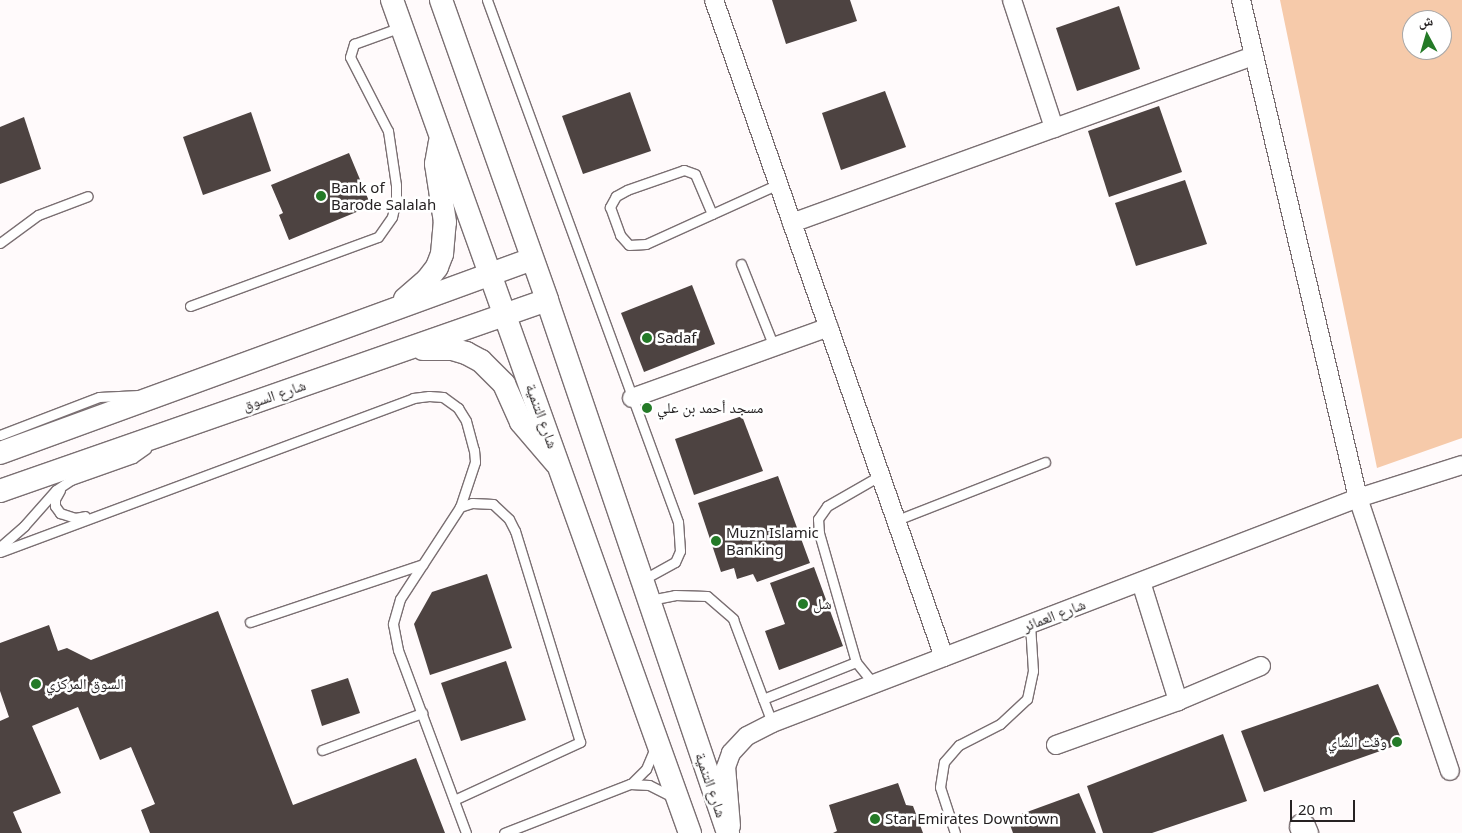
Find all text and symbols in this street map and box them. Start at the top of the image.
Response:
north arrow [1402,10,1452,60]
text: ش [1417,10,1434,31]
place label: Bank of Barode Salalah [331,178,436,213]
marker: Bank of Barode Salalah [315,190,327,202]
place label: Sadaf [657,329,696,347]
marker: Sadaf [641,332,653,344]
street label: شارع السوق [240,376,308,414]
street label: شارع التنمية [522,381,562,451]
place label: مسجد أحمد بن علي [657,399,763,417]
marker: مسجد أحمد بن علي [641,402,653,414]
place label: Muzn Islamic Banking [726,523,819,558]
marker: Muzn Islamic Banking [710,535,722,547]
place label: شل [813,595,832,613]
street label: شارع العمائر [1020,595,1088,635]
marker: شل [797,598,809,610]
place label: السوق المركزي [46,675,124,693]
marker: السوق المركزي [30,678,42,690]
place label: وقت الشاي [1328,733,1387,751]
marker: وقت الشاي [1391,736,1403,748]
street label: شارع التنمية [692,750,730,820]
scale bar [1292,790,1357,822]
text: 20 m [1298,799,1333,819]
place label: Star Emirates Downtown [885,810,1059,828]
marker: Star Emirates Downtown [869,813,881,825]

